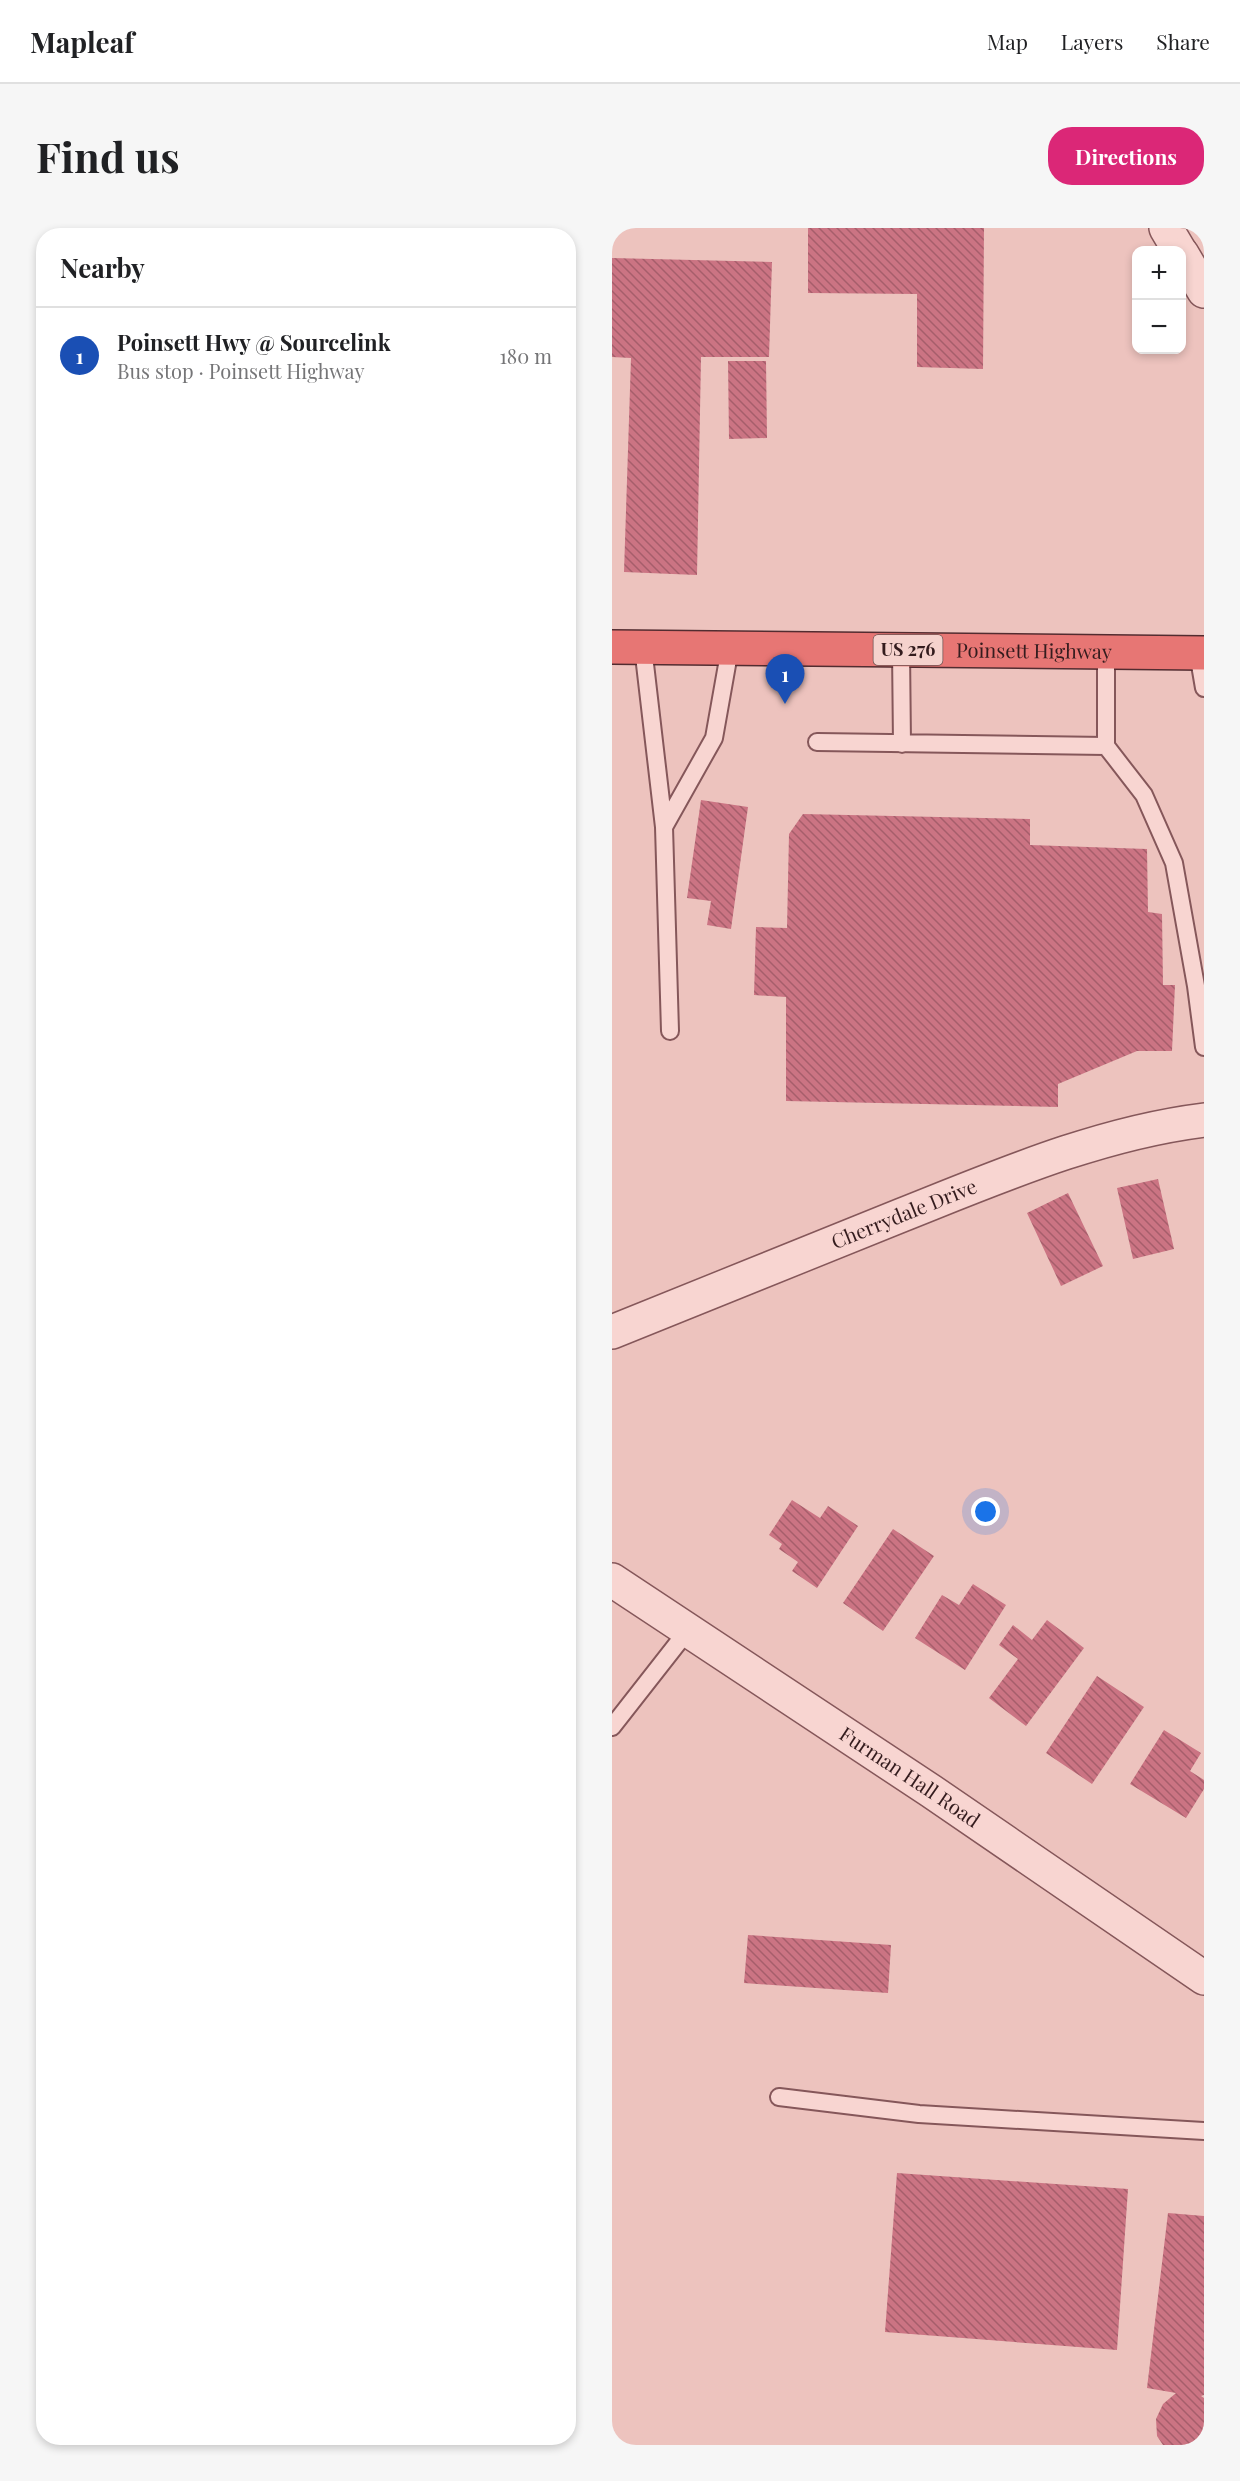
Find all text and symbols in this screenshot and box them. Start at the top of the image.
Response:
text: Mapleaf [30,23,134,60]
text: Map [987,27,1028,55]
text: Layers [1061,27,1123,55]
text: Share [1156,27,1210,55]
button: Directions [1048,127,1204,185]
text: Find us [36,128,180,184]
map controls [1132,246,1186,354]
button: + [1132,246,1186,300]
text: Nearby [60,250,145,285]
button: − [1132,300,1186,354]
text: Poinsett Hwy @ Sourcelink [117,327,391,357]
text: 1 [76,342,83,369]
text: 180 m [499,342,552,369]
text: Bus stop · Poinsett Highway [117,357,364,384]
road number: US 276 [874,635,942,665]
street label: Poinsett Highway [956,635,1112,664]
pin: 1 [766,654,804,704]
street label: Cherrydale Drive [827,1172,980,1254]
your location [971,1497,1000,1526]
street label: Furman Hall Road [835,1719,986,1833]

